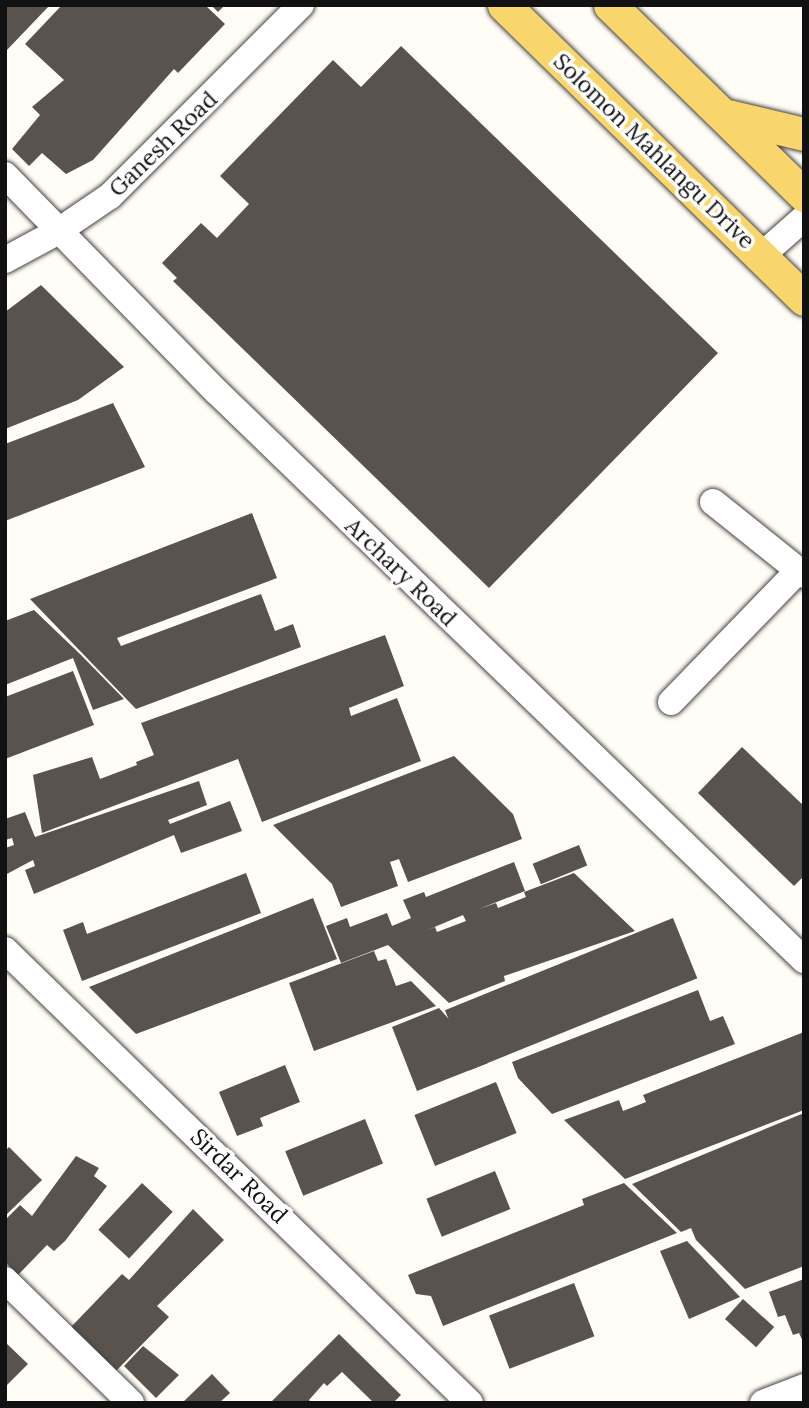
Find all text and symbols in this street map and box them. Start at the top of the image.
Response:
street label: Solomon Mahlangu Drive [548,48,760,254]
street label: Ganesh Road [103,86,223,202]
street label: Archary Road [340,512,462,632]
street label: Sirdar Road [185,1123,293,1229]

